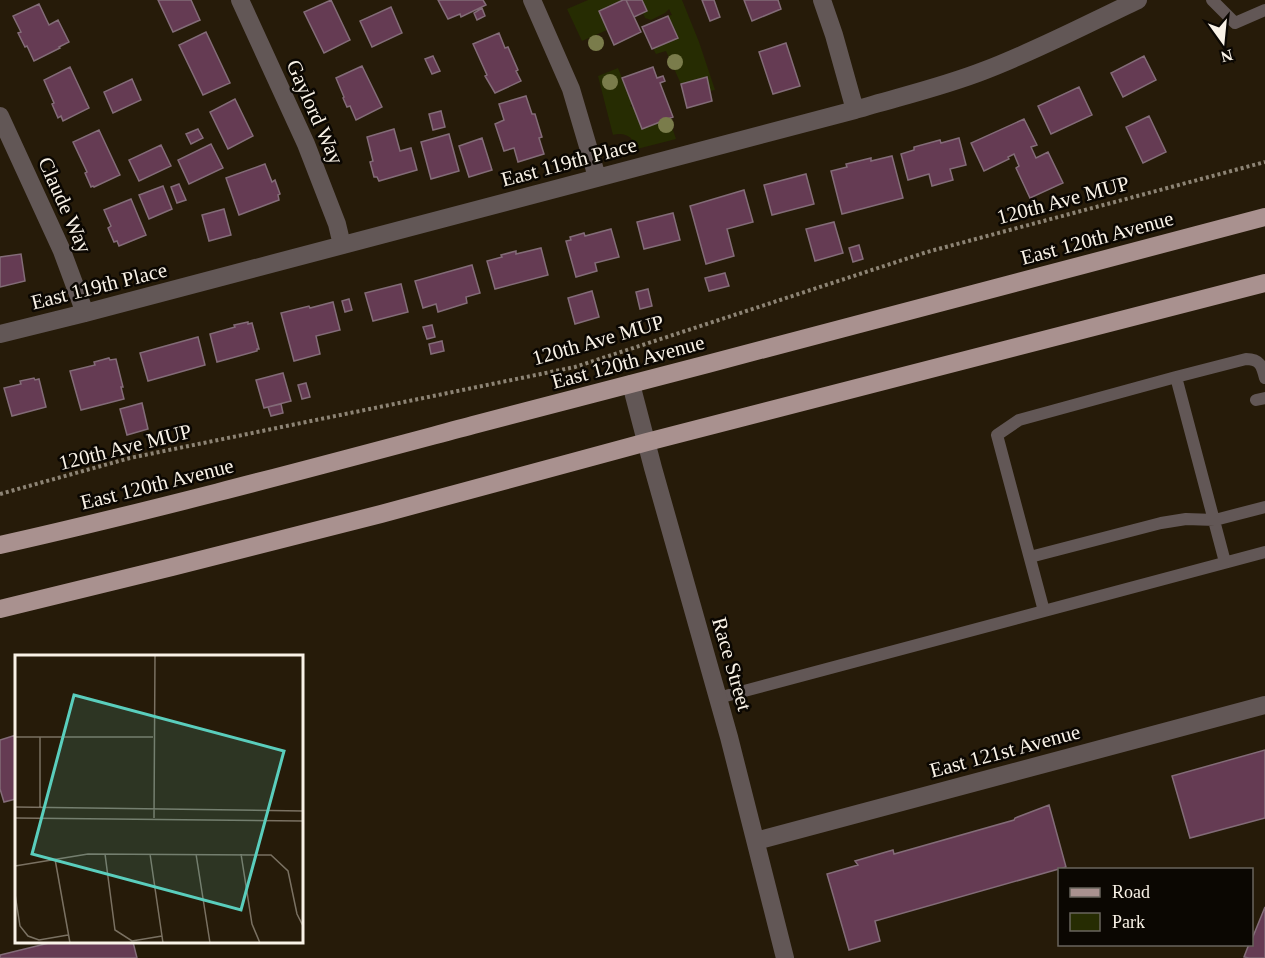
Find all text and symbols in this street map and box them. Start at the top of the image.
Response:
north arrow [1193,12,1253,72]
text: N [1219,46,1235,66]
street label: Gaylord Way [281,56,349,168]
street label: East 119th Place [499,132,639,192]
street label: Claude Way [33,153,97,257]
street label: 120th Ave MUP [994,171,1132,229]
street label: East 120th Avenue [1018,206,1176,270]
street label: East 119th Place [29,258,169,314]
street label: 120th Ave MUP [529,310,667,370]
street label: East 120th Avenue [549,330,707,394]
street label: 120th Ave MUP [56,419,194,475]
street label: East 120th Avenue [78,453,236,515]
street label: Race Street [707,614,757,714]
inset map [15,655,303,943]
street label: East 121st Avenue [927,719,1083,783]
legend [1058,868,1253,946]
text: Road [1112,882,1150,902]
text: Park [1112,912,1145,932]

